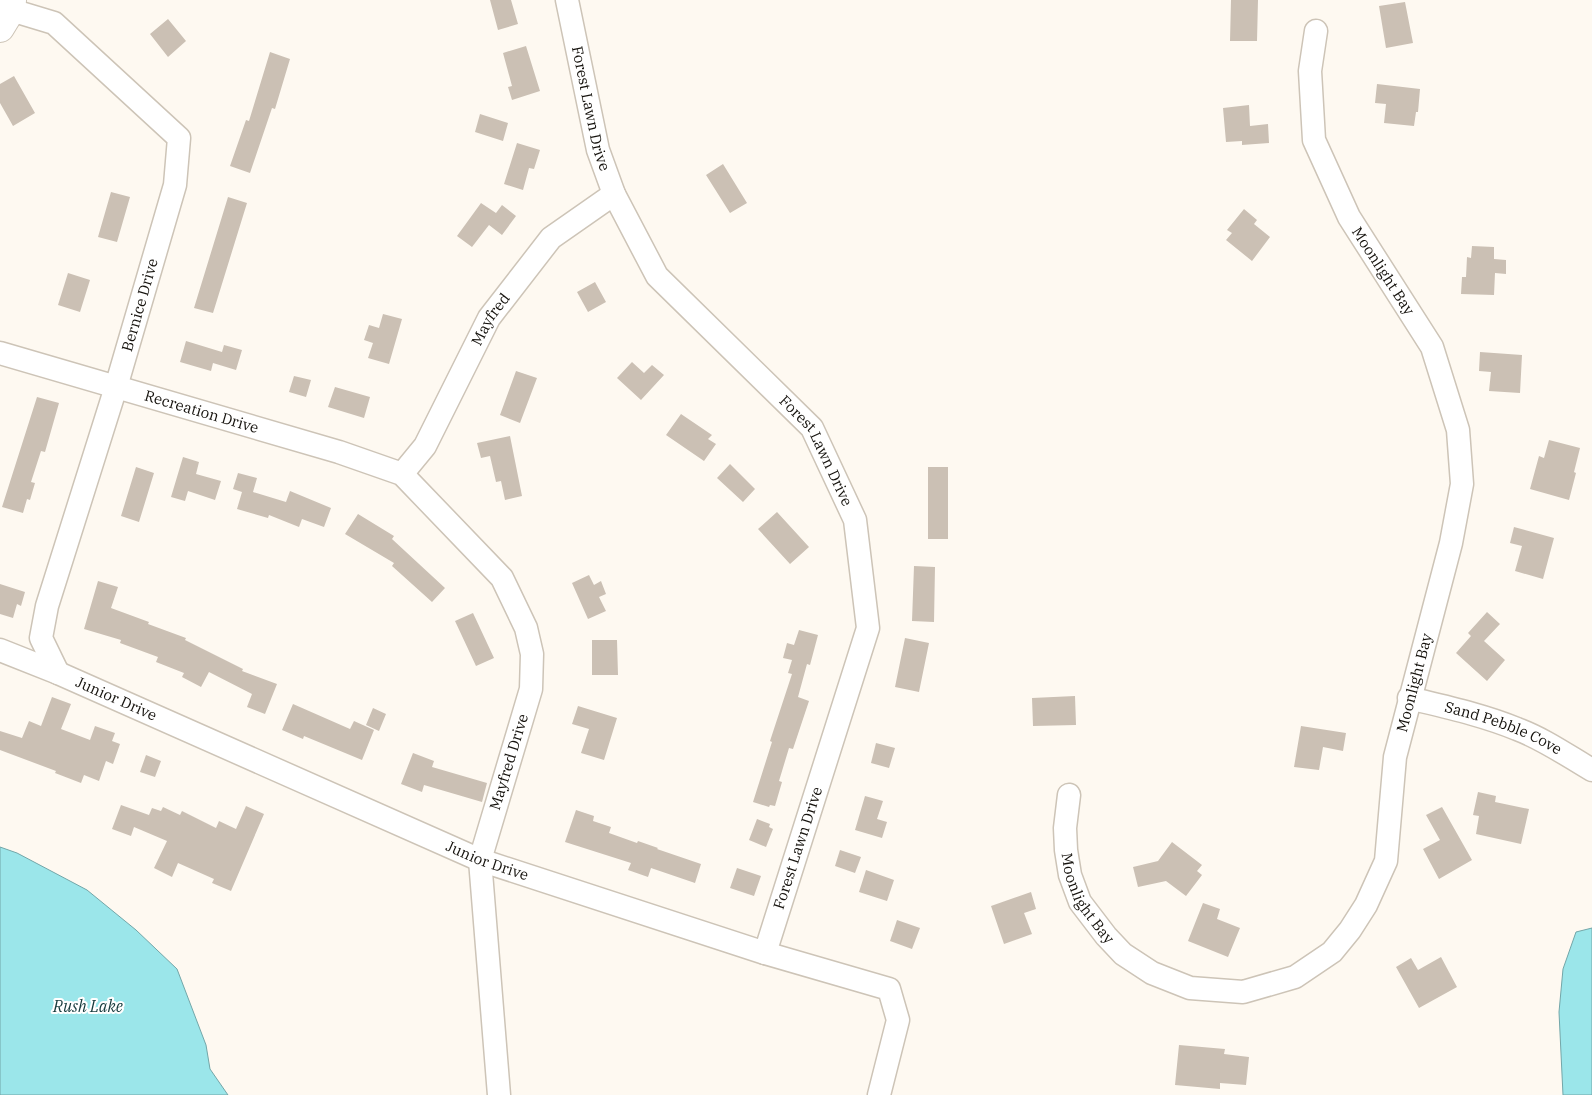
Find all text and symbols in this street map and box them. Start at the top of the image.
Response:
street label: Forest Lawn Drive [568,44,615,173]
street label: Moonlight Bay [1348,223,1419,318]
street label: Bernice Drive [117,256,162,354]
street label: Mayfred [467,289,514,348]
street label: Recreation Drive [142,386,261,437]
street label: Forest Lawn Drive [775,391,857,509]
street label: Moonlight Bay [1392,631,1436,734]
street label: Junior Drive [73,672,160,725]
street label: Sand Pebble Cove [1443,697,1565,759]
street label: Mayfred Drive [485,711,532,812]
street label: Forest Lawn Drive [769,784,826,911]
street label: Junior Drive [443,836,531,884]
street label: Moonlight Bay [1058,851,1118,948]
water label: Rush Lake [52,996,123,1016]

